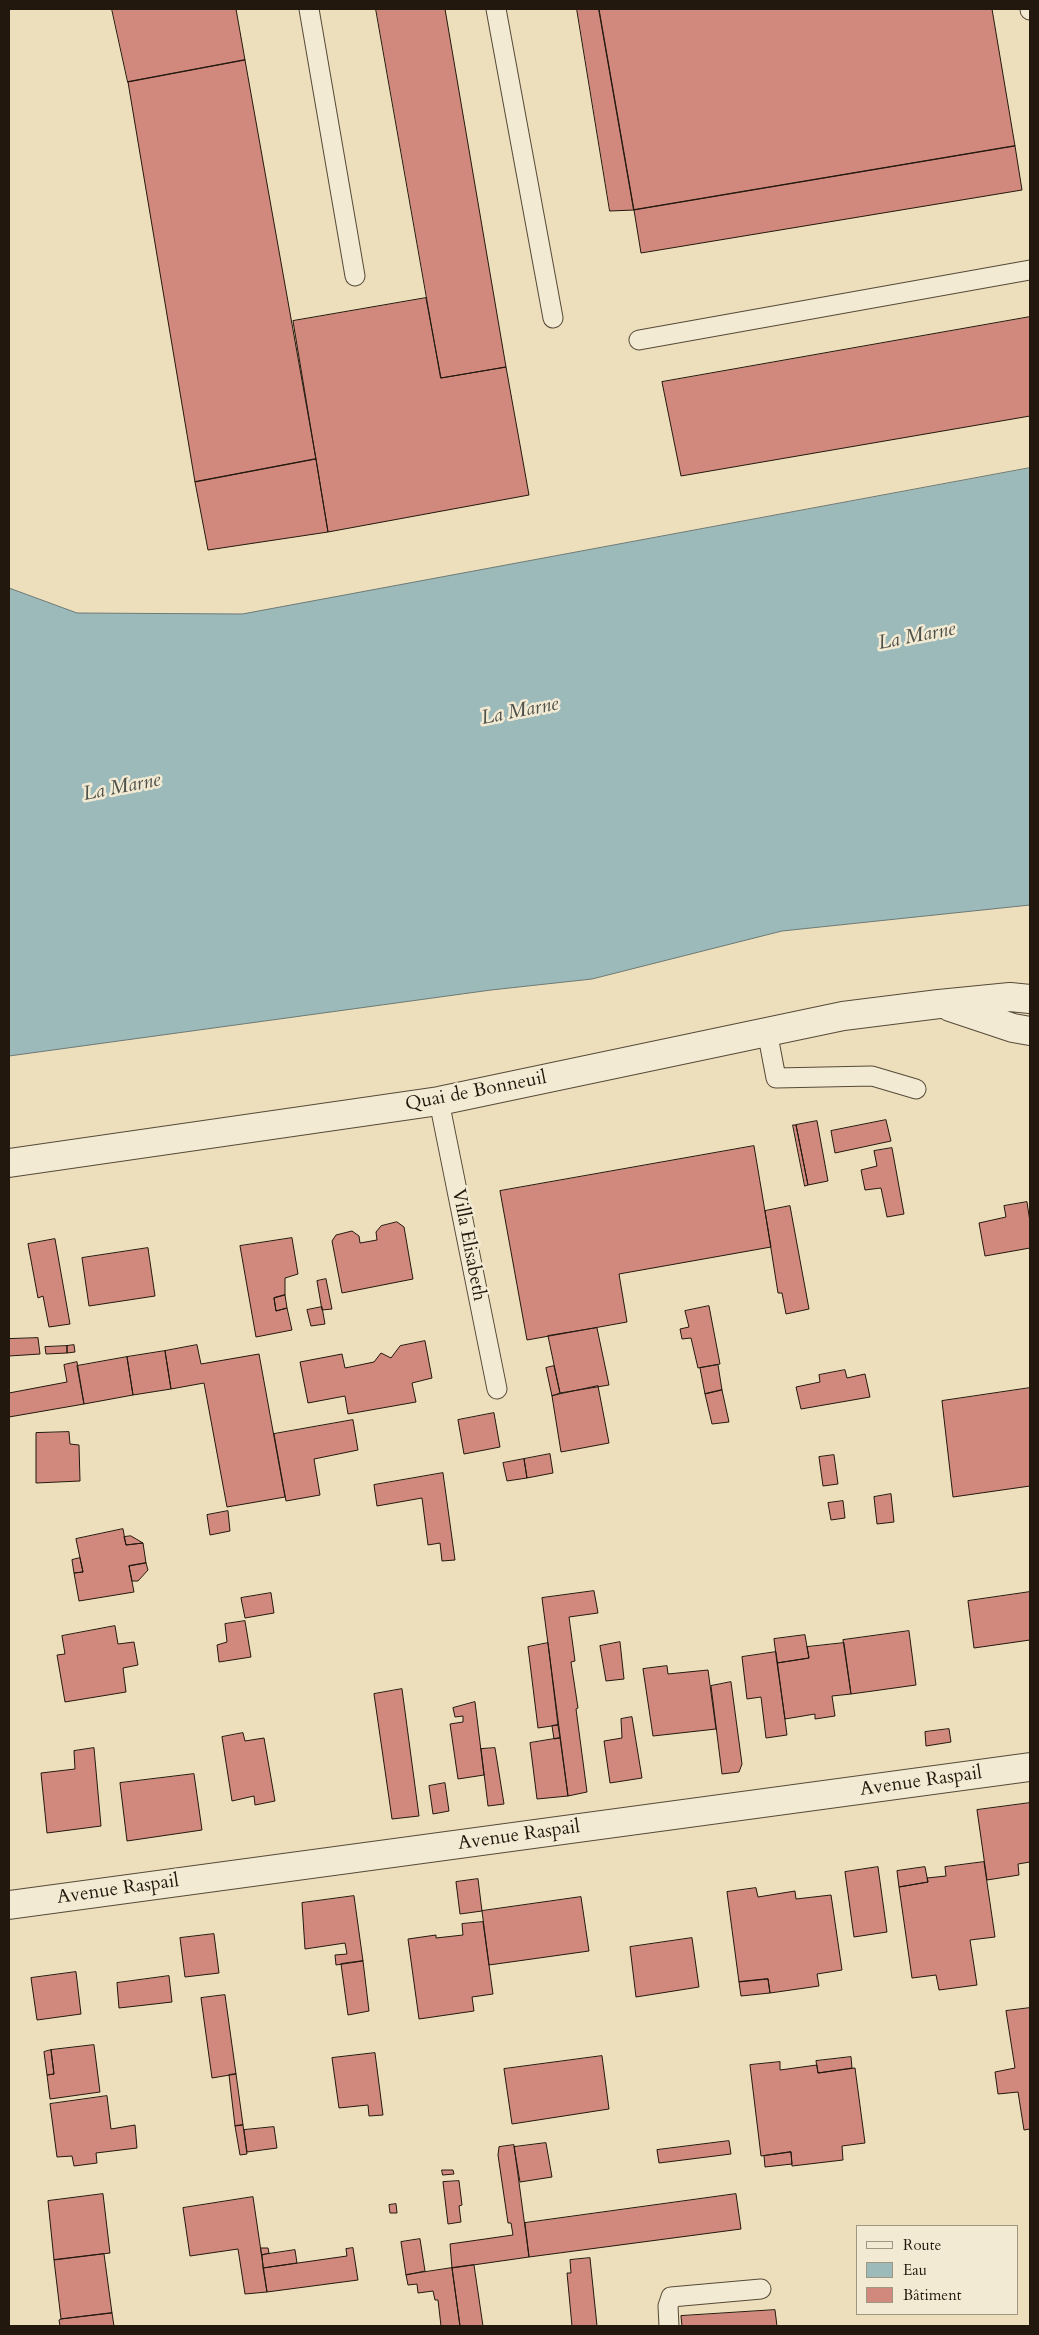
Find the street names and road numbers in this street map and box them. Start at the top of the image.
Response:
street label: Quai de Bonneuil [403,1067,549,1117]
street label: Villa Elisabeth [446,1187,490,1303]
street label: Avenue Raspail [859,1762,983,1802]
street label: Avenue Raspail [457,1816,581,1856]
street label: Avenue Raspail [56,1870,180,1910]

